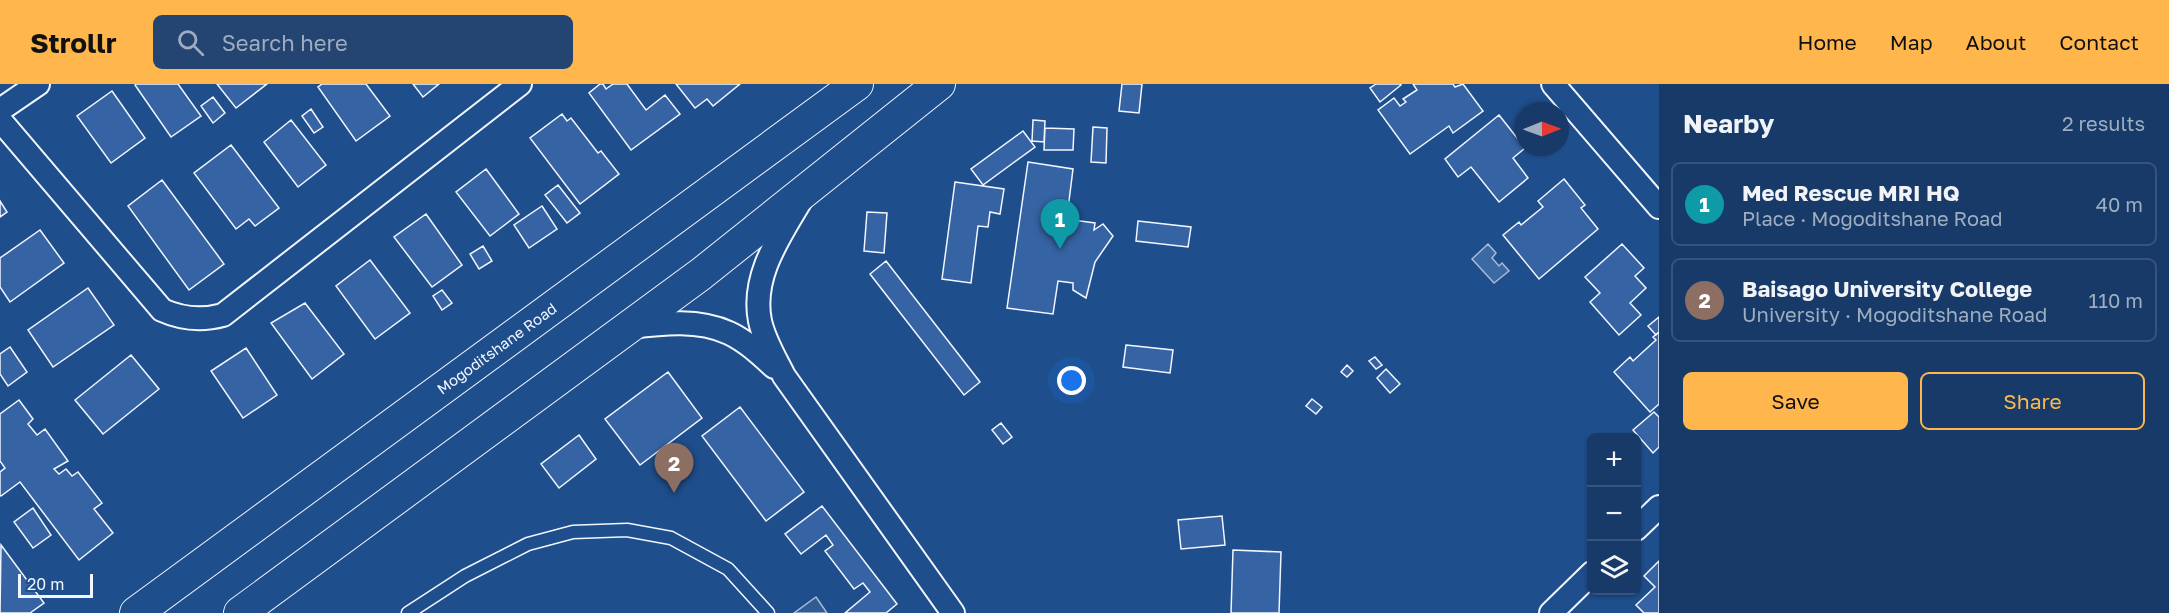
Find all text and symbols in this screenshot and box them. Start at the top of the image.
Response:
search box [153,15,573,69]
text: Strollr [30,26,117,59]
icon: search [174,26,207,59]
text: Search here [222,29,348,56]
text: Home [1797,29,1857,55]
text: Map [1890,29,1933,55]
text: About [1966,29,2026,55]
text: Contact [2059,29,2139,55]
north arrow [1515,102,1569,156]
text: Nearby [1683,108,1774,139]
text: 2 results [2062,111,2145,135]
text: Med Rescue MRI HQ [1742,179,1960,206]
text: 1 [1699,192,1710,216]
text: 40 m [2096,192,2143,216]
pin: 1 [1040,200,1080,249]
text: Place · Mogoditshane Road [1742,206,2003,230]
text: Baisago University College [1742,275,2032,302]
text: 2 [1698,288,1711,312]
text: 110 m [2089,288,2143,312]
street label: Mogoditshane Road [433,299,560,398]
text: University · Mogoditshane Road [1742,302,2047,326]
your location [1057,366,1086,395]
button: Save [1683,372,1908,430]
button: Share [1920,372,2145,430]
map controls [1587,433,1641,595]
button: + [1587,433,1641,487]
pin: 2 [654,444,694,493]
button: − [1587,487,1641,541]
button: layers [1587,541,1641,595]
scale bar [18,571,93,598]
text: 20 m [27,574,64,594]

